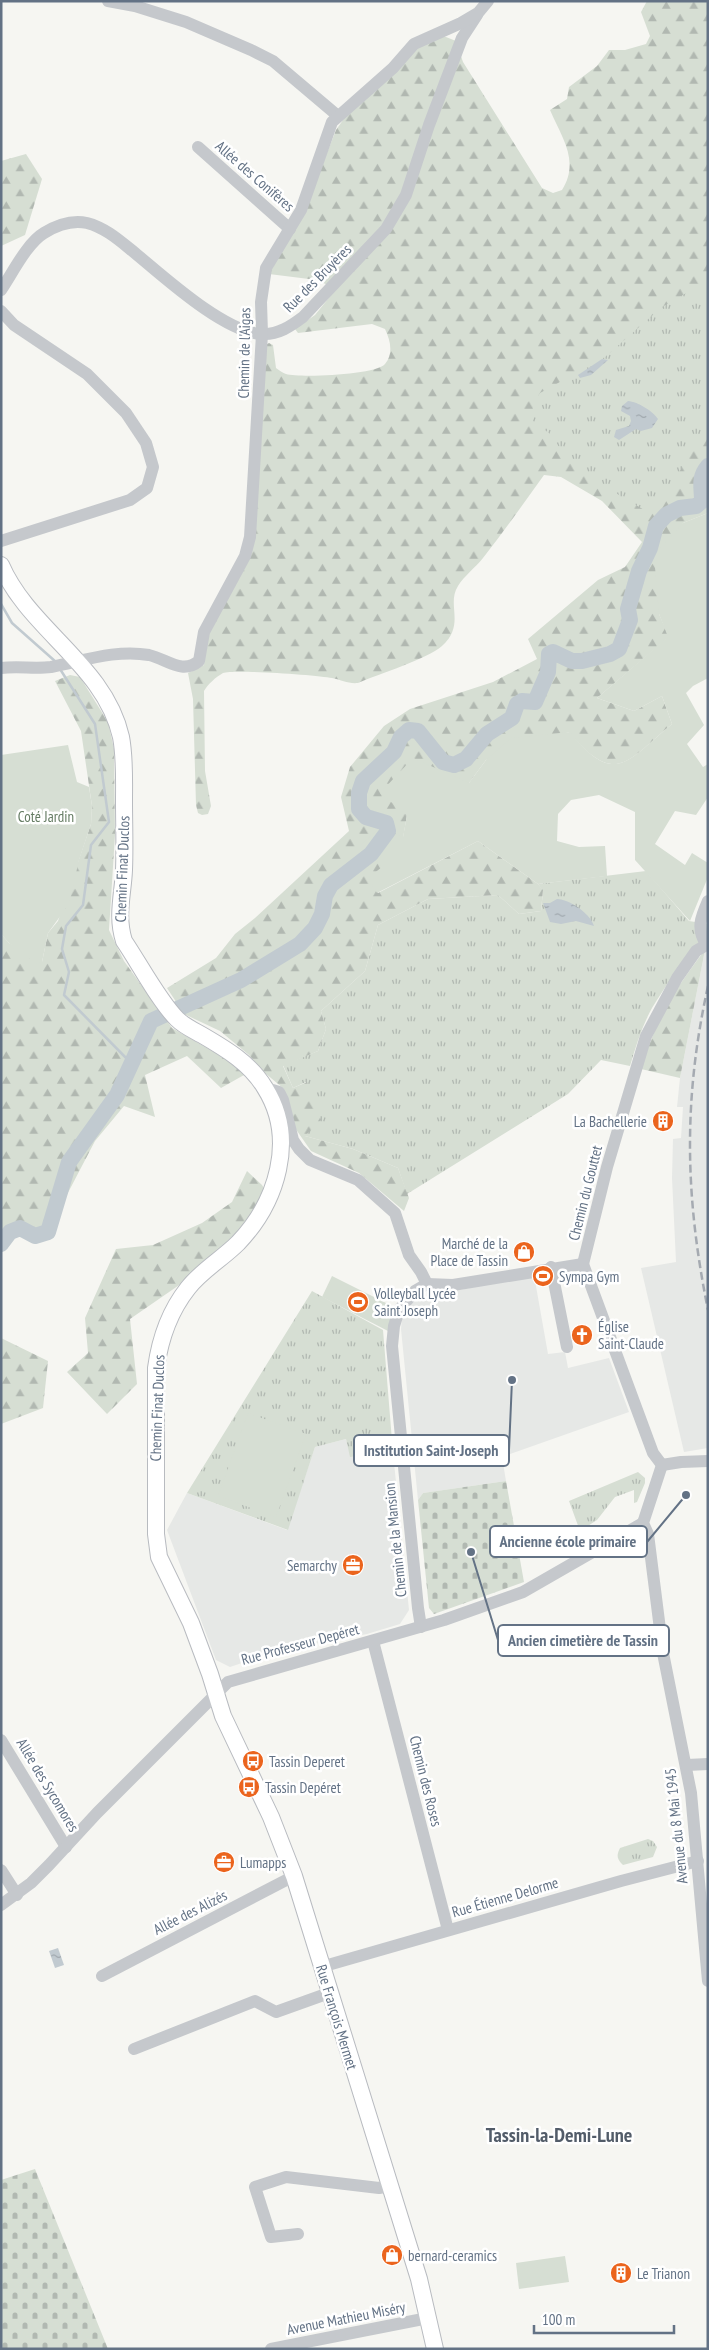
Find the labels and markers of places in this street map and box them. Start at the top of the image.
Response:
building icon: La Bachellerie [651,1109,675,1133]
place label: La Bachellerie [574,1112,647,1131]
place label: Marché de la Place de Tassin [430,1234,508,1270]
shop icon: Marché de la Place de Tassin [512,1240,536,1264]
sports icon: Sympa Gym [531,1264,555,1288]
place label: Sympa Gym [559,1267,619,1286]
place label: Volleyball Lycée Saint Joseph [373,1284,456,1320]
sports icon: Volleyball Lycée Saint Joseph [346,1290,370,1314]
place label: Église Saint-Claude [598,1317,664,1353]
church icon: Église Saint-Claude [570,1323,594,1347]
callout: Institution Saint-Joseph [354,1435,509,1466]
callout: Ancienne école primaire [490,1526,647,1557]
office icon: Semarchy [341,1553,365,1577]
place label: Semarchy [287,1556,337,1575]
callout: Ancien cimetière de Tassin [498,1625,669,1656]
bus stop icon: Tassin Deperet [241,1749,265,1773]
place label: Tassin Deperet [269,1752,345,1771]
bus stop icon: Tassin Depéret [237,1775,261,1799]
place label: Tassin Depéret [265,1778,341,1797]
office icon: Lumapps [212,1850,236,1874]
place label: Lumapps [240,1853,286,1872]
shop icon: bernard-ceramics [380,2243,404,2267]
place label: bernard-ceramics [408,2246,497,2265]
building icon: Le Trianon [609,2261,633,2285]
place label: Le Trianon [637,2264,690,2283]

